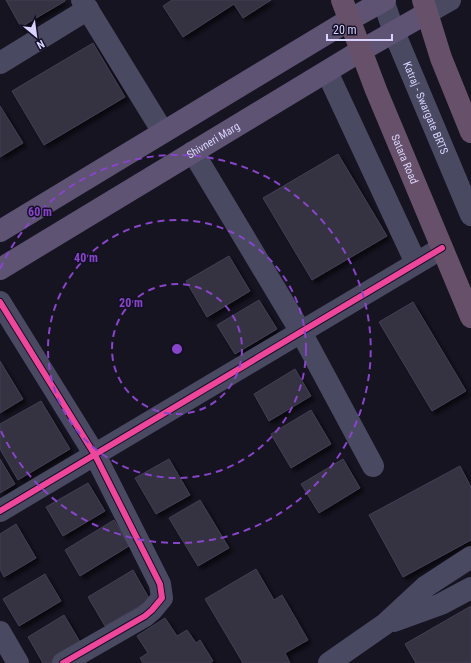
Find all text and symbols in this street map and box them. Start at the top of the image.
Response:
north arrow [16,16,56,56]
scale bar [327,16,392,42]
text: 20 m [333,23,357,37]
text: N [34,37,47,52]
street label: Katraj - Swargate BRTS [400,60,451,156]
street label: Shivneri Marg [185,120,242,161]
street label: Satara Road [388,132,421,186]
text: 60 m [28,205,52,219]
text: 40 m [74,251,98,265]
text: 20 m [119,296,143,310]
centre of rings [170,342,184,356]

